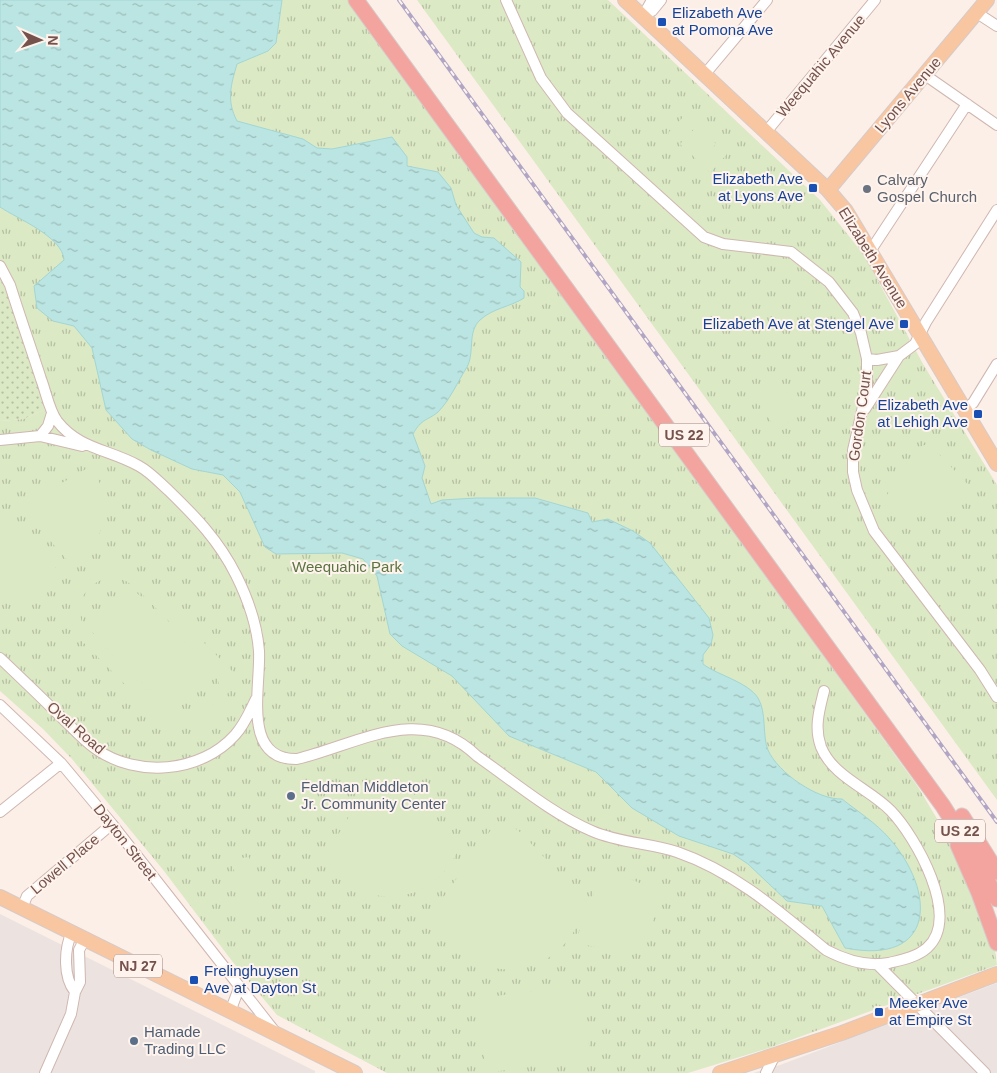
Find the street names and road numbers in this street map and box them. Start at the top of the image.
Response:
street label: Weequahic Avenue [773,11,868,120]
street label: Lyons Avenue [871,53,944,136]
street label: Elizabeth Avenue [836,204,911,311]
street label: Gordon Court [845,369,874,462]
road number: US 22 [659,424,709,446]
street label: Oval Road [44,698,109,757]
street label: Dayton Street [90,800,161,884]
road number: US 22 [935,819,985,842]
street label: Lowell Place [27,830,102,897]
road number: NJ 27 [114,954,162,978]

